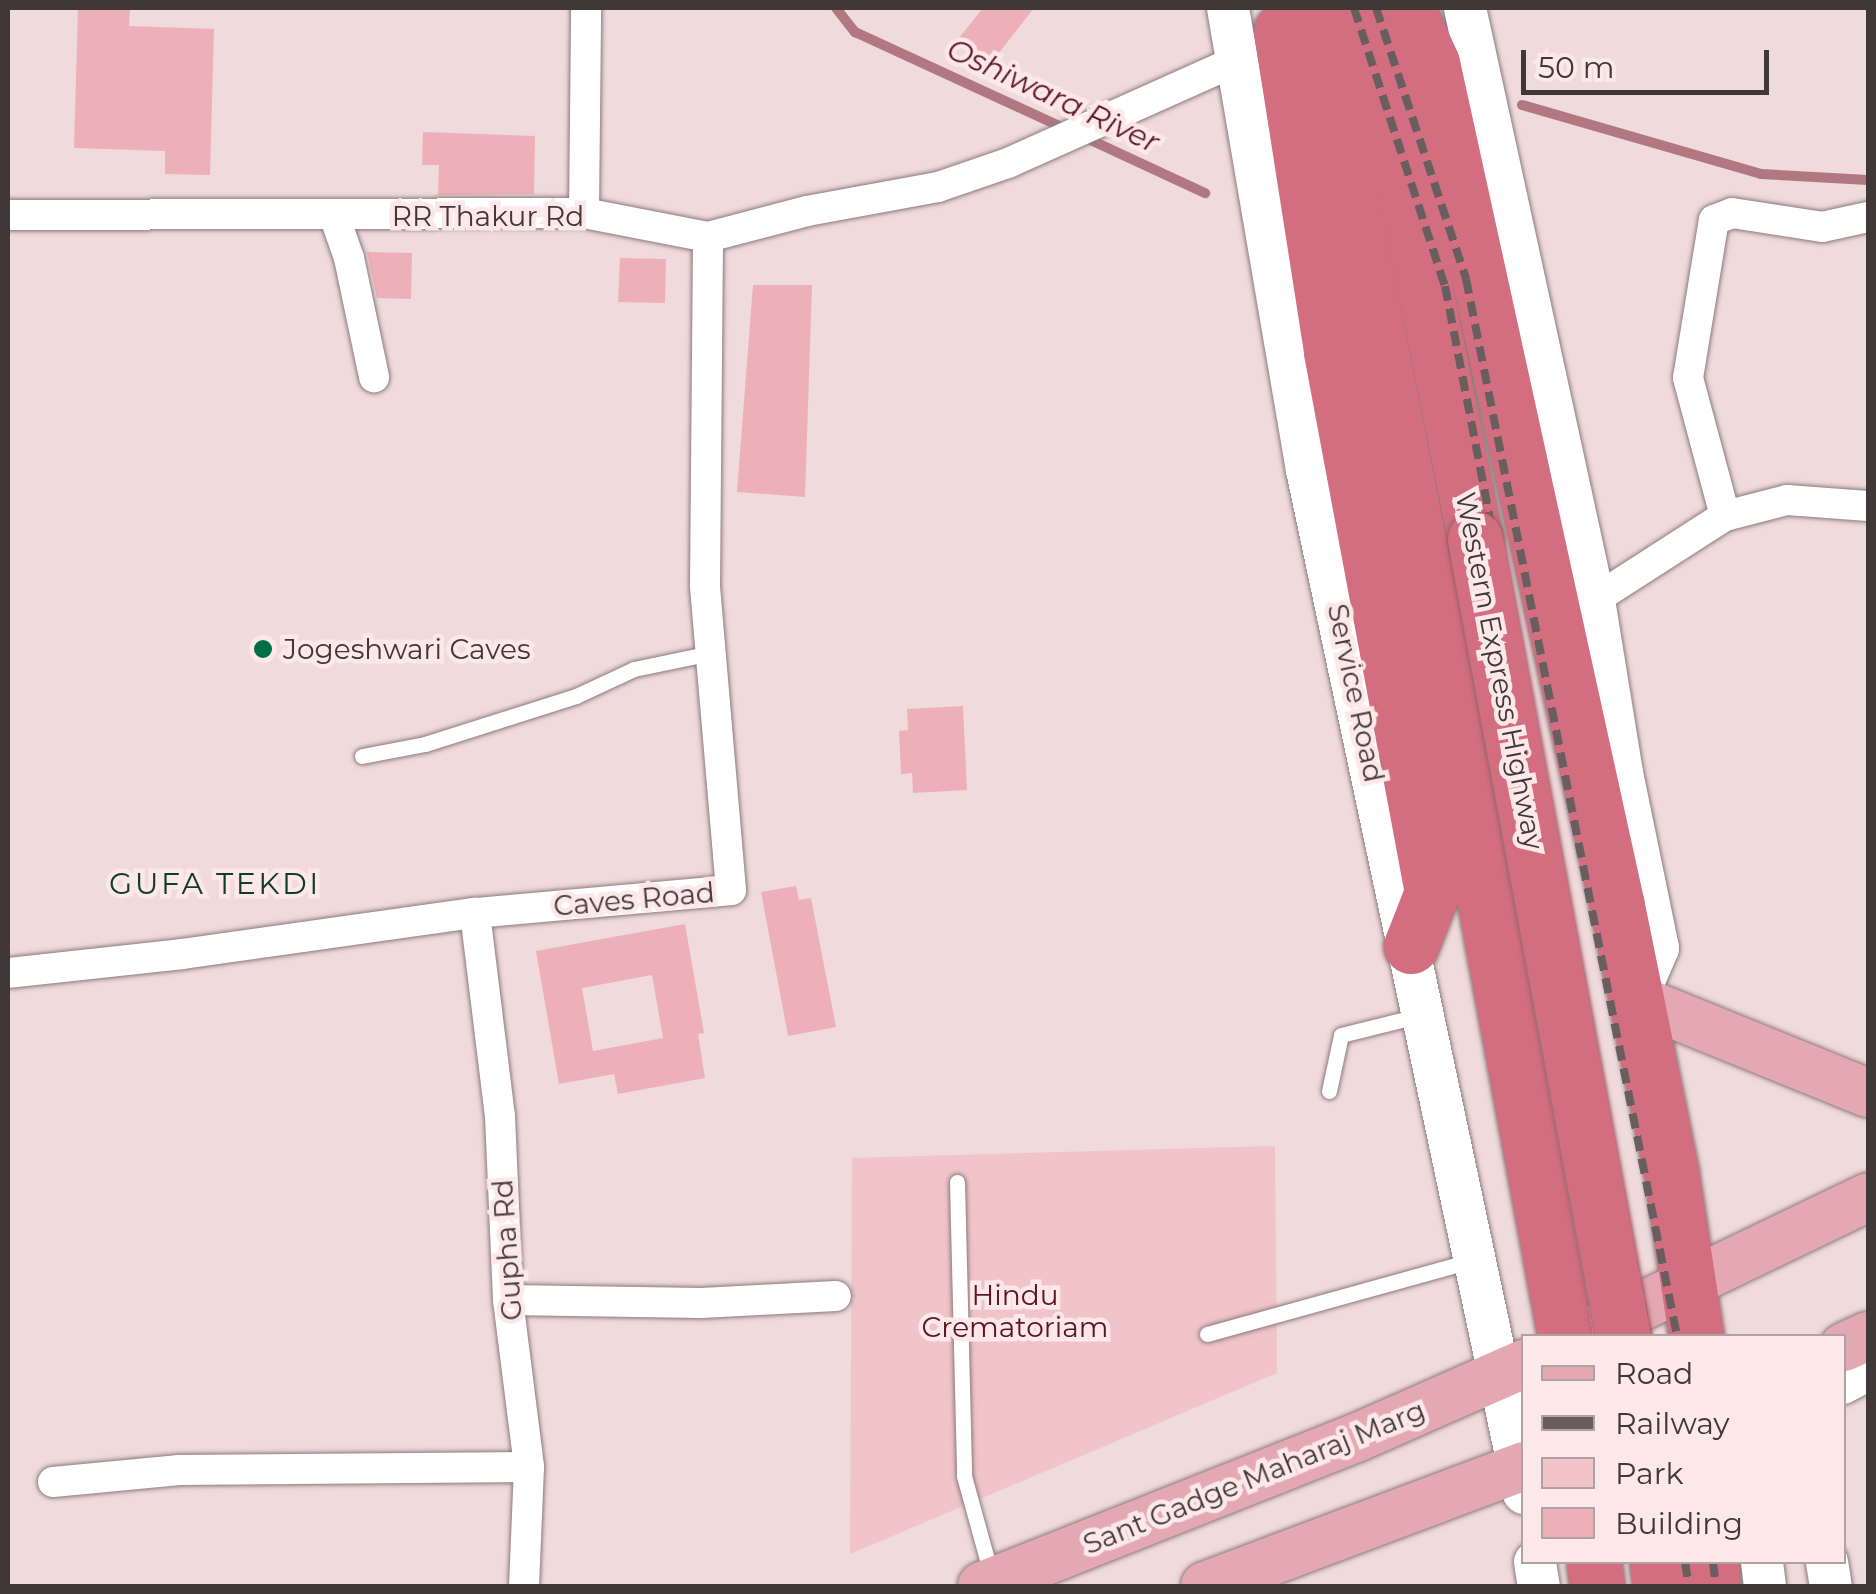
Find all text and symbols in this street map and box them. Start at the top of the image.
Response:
scale bar [1526,30,1774,92]
water label: Oshiwara River [941,31,1165,161]
text: 50 m [1538,49,1615,86]
street label: RR Thakur Rd [392,199,584,233]
street label: Western Express Highway [1449,490,1551,852]
street label: Service Road [1321,601,1391,785]
place label: Jogeshwari Caves [283,632,531,666]
marker: Jogeshwari Caves [252,638,274,660]
district label: GUFA TEKDI [109,866,321,902]
street label: Caves Road [552,875,716,923]
street label: Gupha Rd [485,1178,529,1322]
park label: Hindu Crematoriam [921,1278,1109,1344]
legend [1521,1334,1846,1564]
text: Road [1615,1355,1693,1392]
street label: Sant Gadge Maharaj Marg [1078,1393,1430,1561]
text: Railway [1615,1405,1730,1442]
text: Park [1615,1455,1684,1492]
text: Building [1615,1505,1743,1542]

